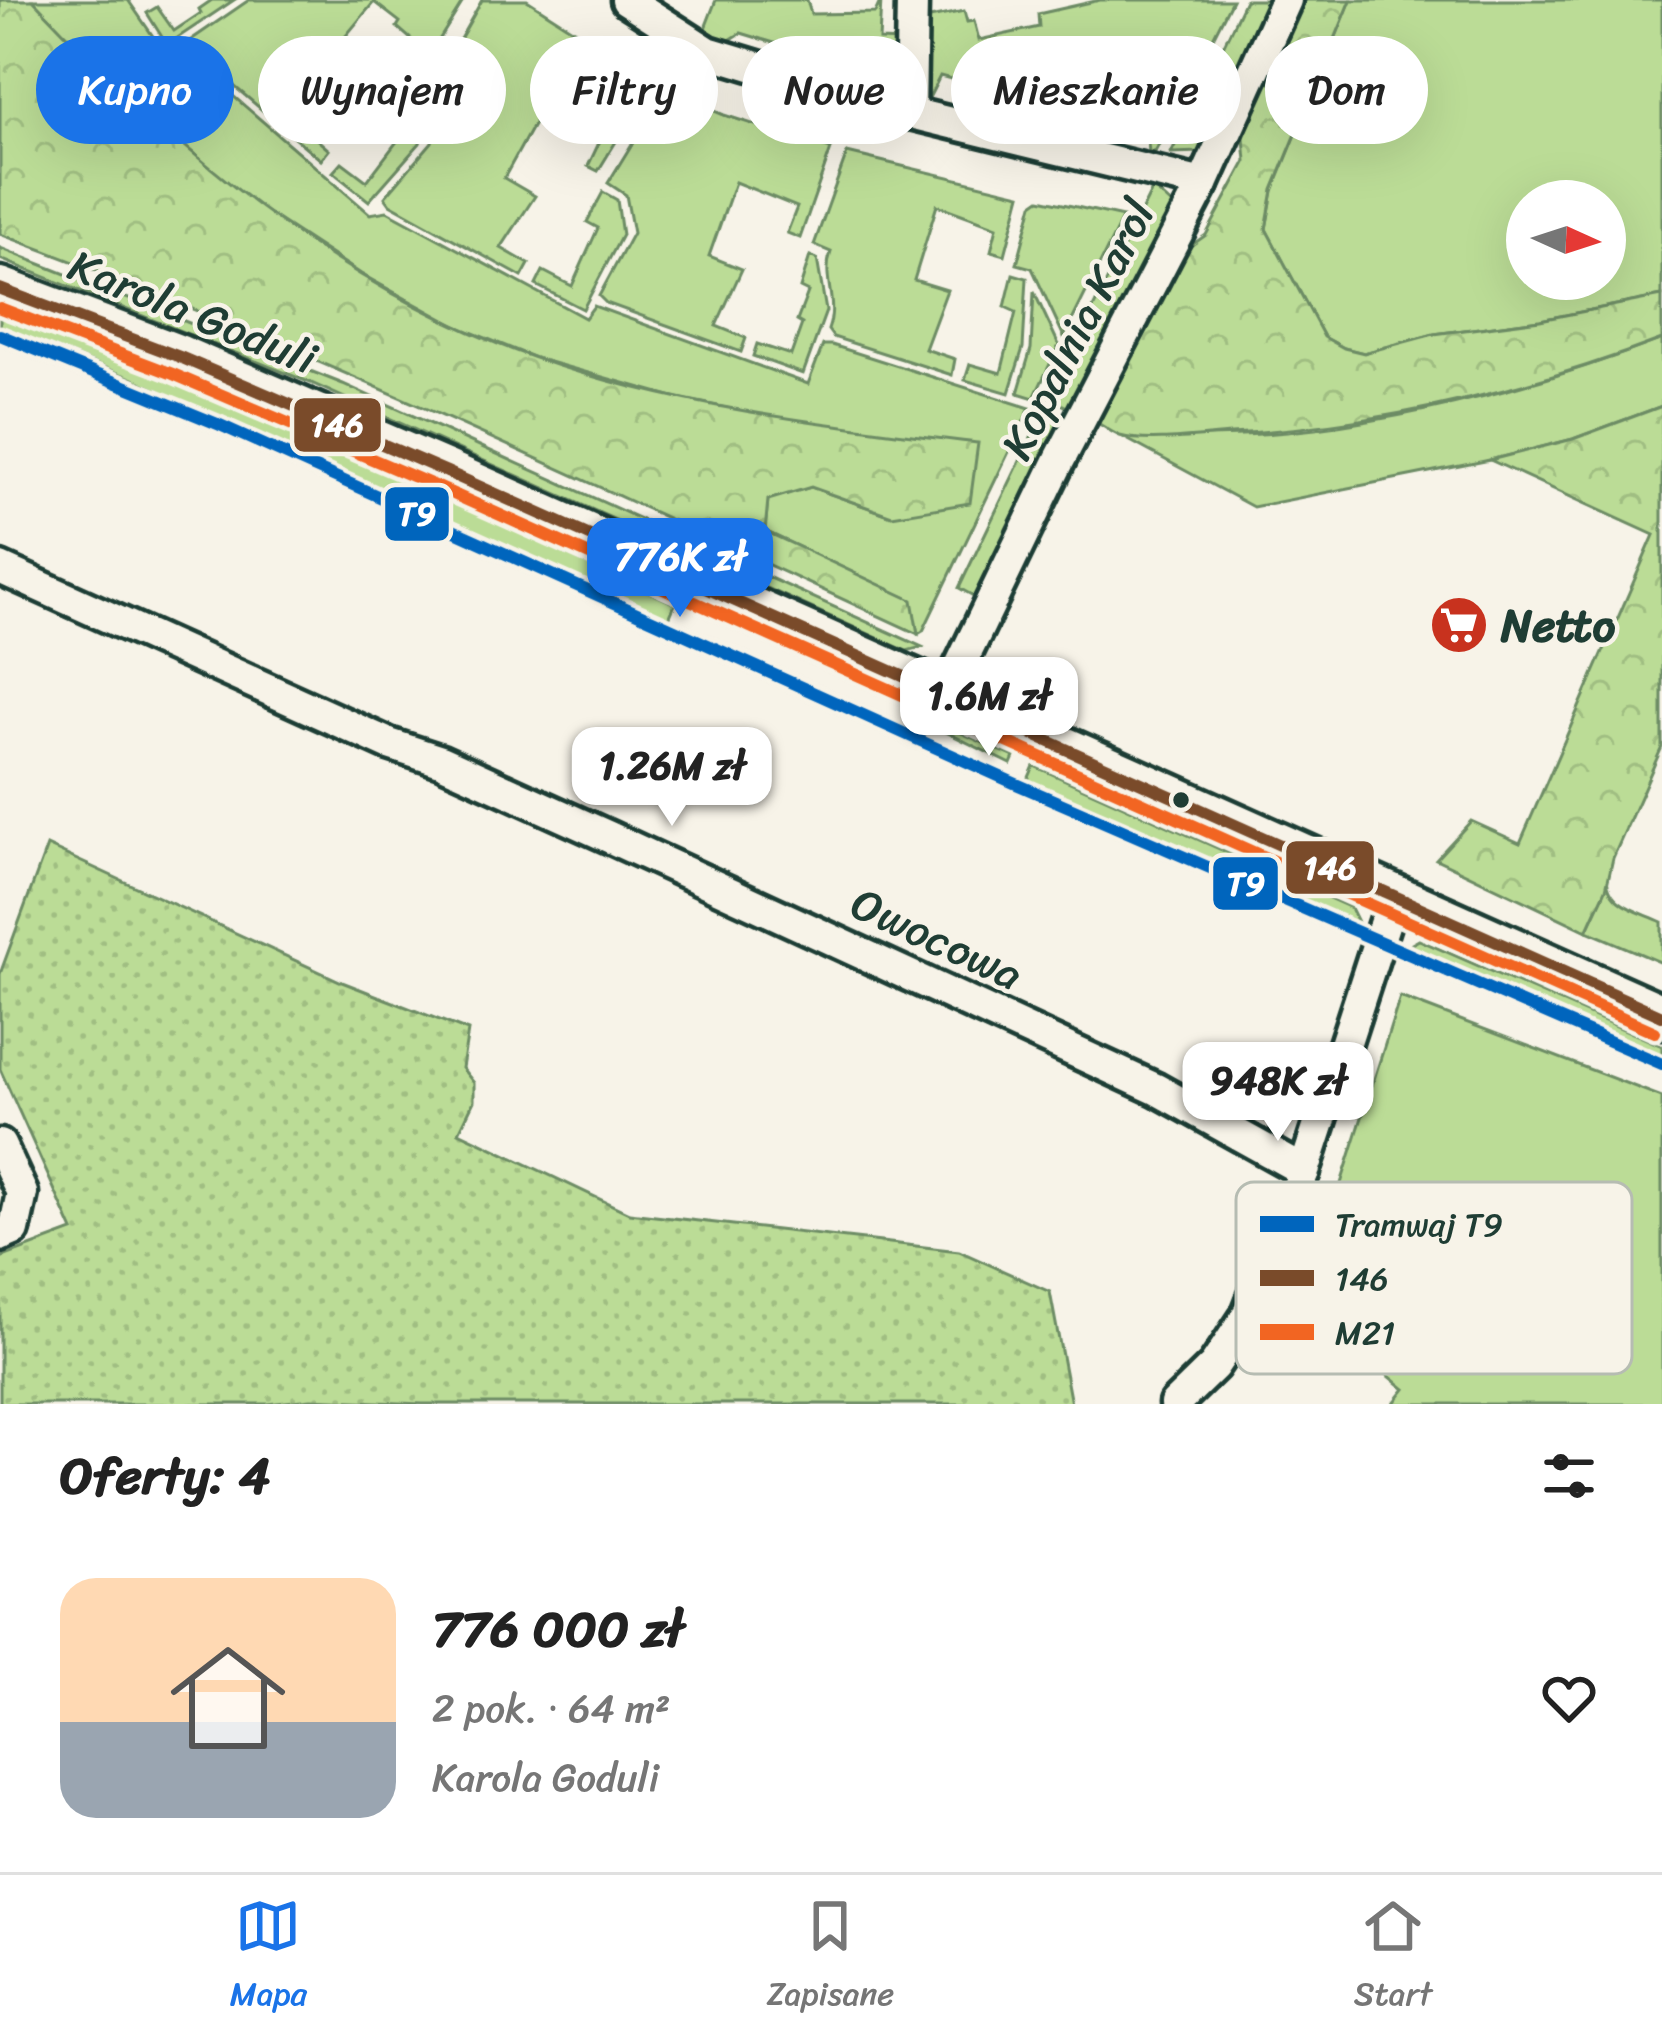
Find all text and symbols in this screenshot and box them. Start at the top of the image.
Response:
chip: Kupno [36,36,234,144]
chip: Wynajem [258,36,506,144]
chip: Filtry [530,36,718,144]
chip: Nowe [742,36,927,144]
chip: Mieszkanie [951,36,1241,144]
chip: Dom [1265,36,1428,144]
north arrow [1506,180,1626,300]
map controls [1506,180,1626,300]
street label: Kopalnia Karol [978,184,1179,474]
street label: Karola Goduli [56,226,331,399]
line badge: 146 [292,396,383,454]
text: 146 [310,396,364,454]
line badge: T9 [383,485,451,543]
text: T9 [398,485,436,543]
pin: 776K zł [569,518,791,620]
text: 776K zł [614,522,746,591]
place label: Netto [1500,586,1615,666]
supermarket icon: Netto [1428,594,1490,656]
pin: 1.6M zł [878,657,1100,759]
text: 1.6M zł [927,661,1051,730]
pin: 1.26M zł [548,727,796,829]
text: 1.26M zł [599,731,745,800]
unlabelled marker [1170,789,1192,811]
line badge: 146 [1284,839,1376,896]
text: 146 [1303,839,1357,897]
line badge: T9 [1211,855,1280,912]
text: T9 [1227,855,1265,913]
street label: Owocowa [837,864,1036,1014]
pin: 948K zł [1167,1042,1389,1144]
text: 948K zł [1210,1046,1346,1115]
legend [1236,1182,1632,1374]
text: Tramwaj T9 [1335,1196,1503,1254]
text: 146 [1335,1250,1389,1308]
text: M21 [1335,1304,1395,1362]
text: Oferty: 4 [60,1431,270,1521]
icon: filters [1536,1443,1602,1509]
text: 776 000 zł [432,1584,683,1674]
icon: home [156,1626,300,1770]
icon: heart [1536,1665,1602,1731]
text: 2 pok. · 64 m² [432,1674,670,1743]
text: Karola Goduli [432,1743,659,1812]
tab: Mapa [230,1893,307,2023]
tab: Zapisane [767,1893,894,2023]
tab: Start [1354,1893,1432,2023]

